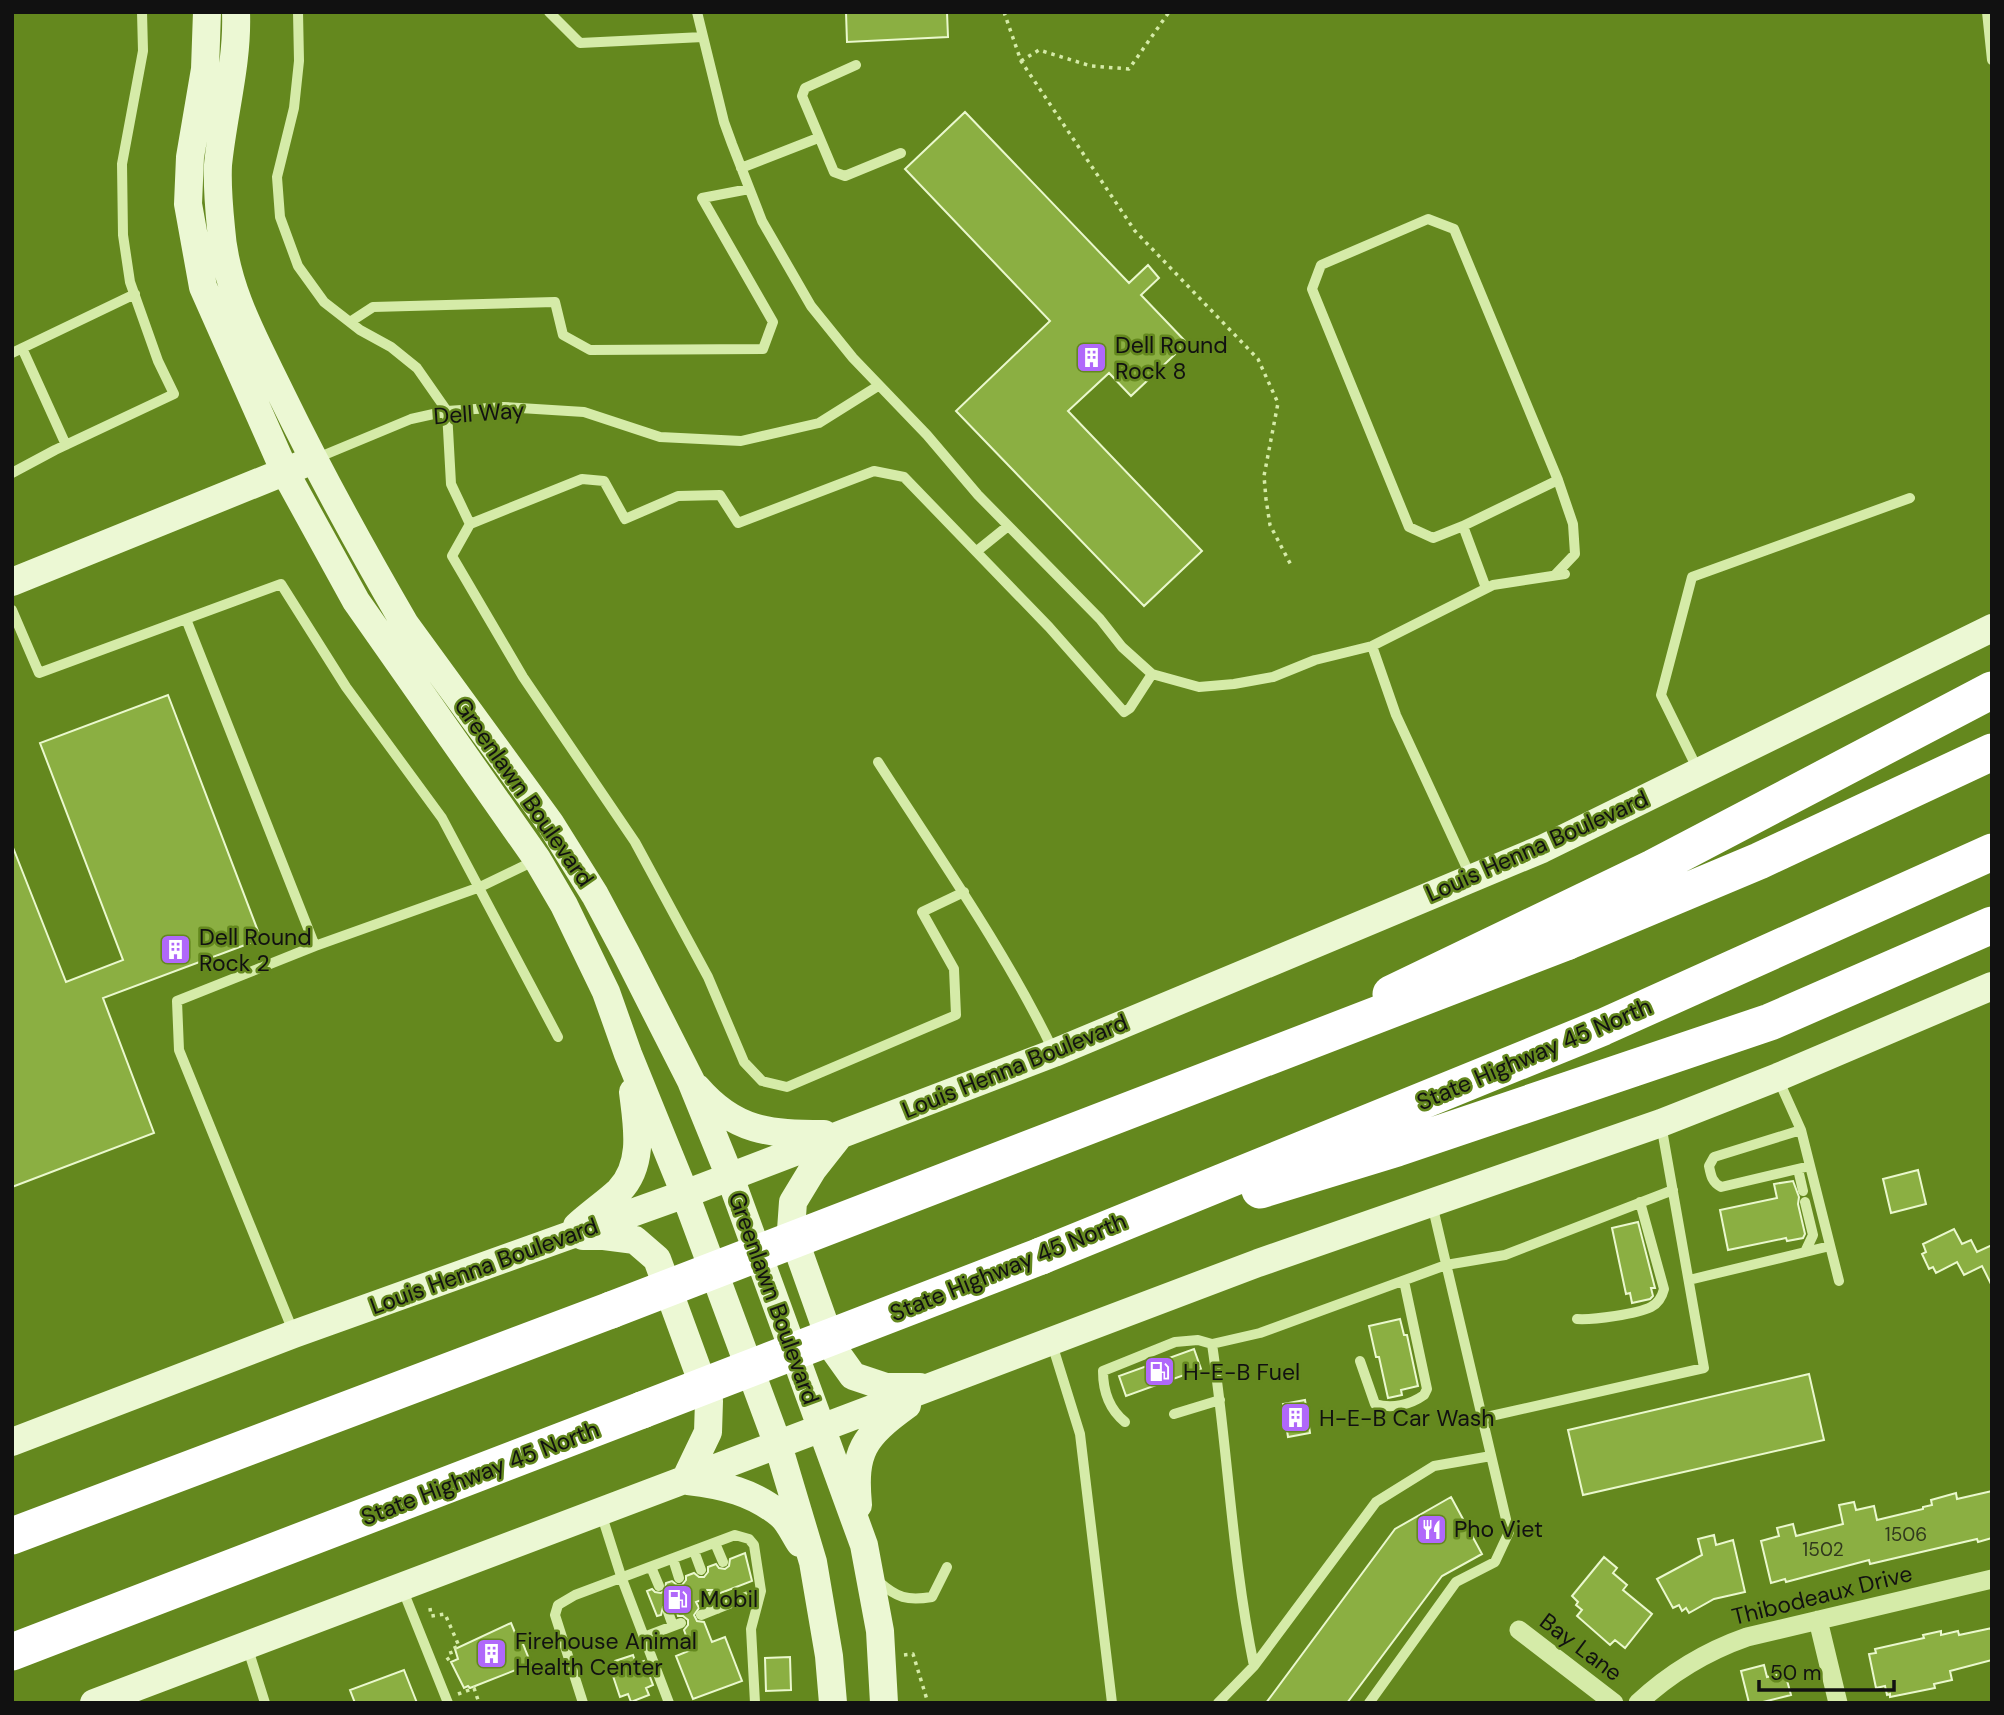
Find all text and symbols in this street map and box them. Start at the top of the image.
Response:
place label: Dell Round Rock 8 [1115,330,1228,386]
building icon: Dell Round Rock 8 [1075,341,1109,375]
street label: Dell Way [432,395,526,431]
street label: Greenlawn Boulevard [447,692,601,892]
street label: Louis Henna Boulevard [1421,783,1653,909]
place label: Dell Round Rock 2 [199,922,312,978]
building icon: Dell Round Rock 2 [159,933,193,967]
street label: State Highway 45 North [1412,991,1656,1117]
street label: Louis Henna Boulevard [898,1007,1132,1125]
street label: Greenlawn Boulevard [722,1188,826,1408]
street label: State Highway 45 North [885,1206,1131,1328]
street label: Louis Henna Boulevard [366,1211,602,1321]
fuel station icon: H-E-B Fuel [1143,1355,1177,1389]
place label: H-E-B Fuel [1183,1357,1300,1387]
building icon: H-E-B Car Wash [1279,1401,1313,1435]
place label: H-E-B Car Wash [1319,1403,1495,1433]
street label: State Highway 45 North [357,1414,603,1532]
restaurant icon: Pho Viet [1414,1512,1448,1546]
place label: Pho Viet [1454,1514,1543,1544]
house number: 1506 [1885,1522,1927,1547]
house number: 1502 [1802,1537,1844,1562]
street label: Thibodeaux Drive [1729,1558,1915,1632]
fuel station icon: Mobil [660,1582,694,1616]
place label: Mobil [700,1584,758,1614]
street label: Bay Lane [1534,1606,1628,1688]
place label: Firehouse Animal Health Center [515,1626,697,1682]
building icon: Firehouse Animal Health Center [475,1637,509,1671]
scale bar [1759,1648,1894,1692]
text: 50 m [1770,1659,1821,1687]

